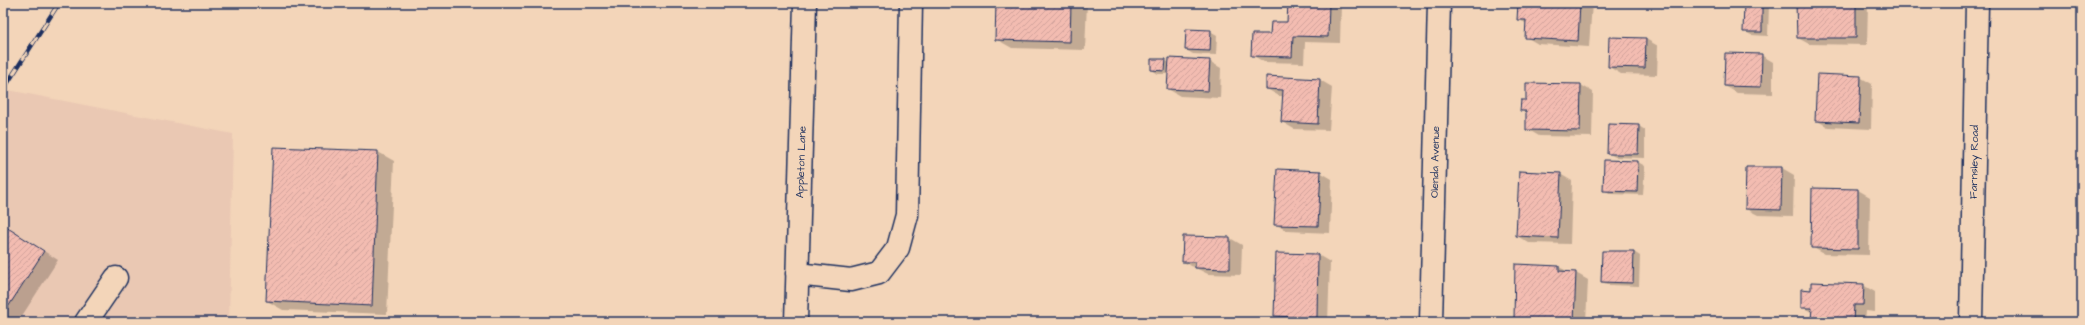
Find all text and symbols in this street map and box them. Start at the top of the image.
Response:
street label: Farnsley Road [1966,125,1983,199]
street label: Appleton Lane [792,126,810,198]
street label: Olenda Avenue [1427,126,1443,198]

